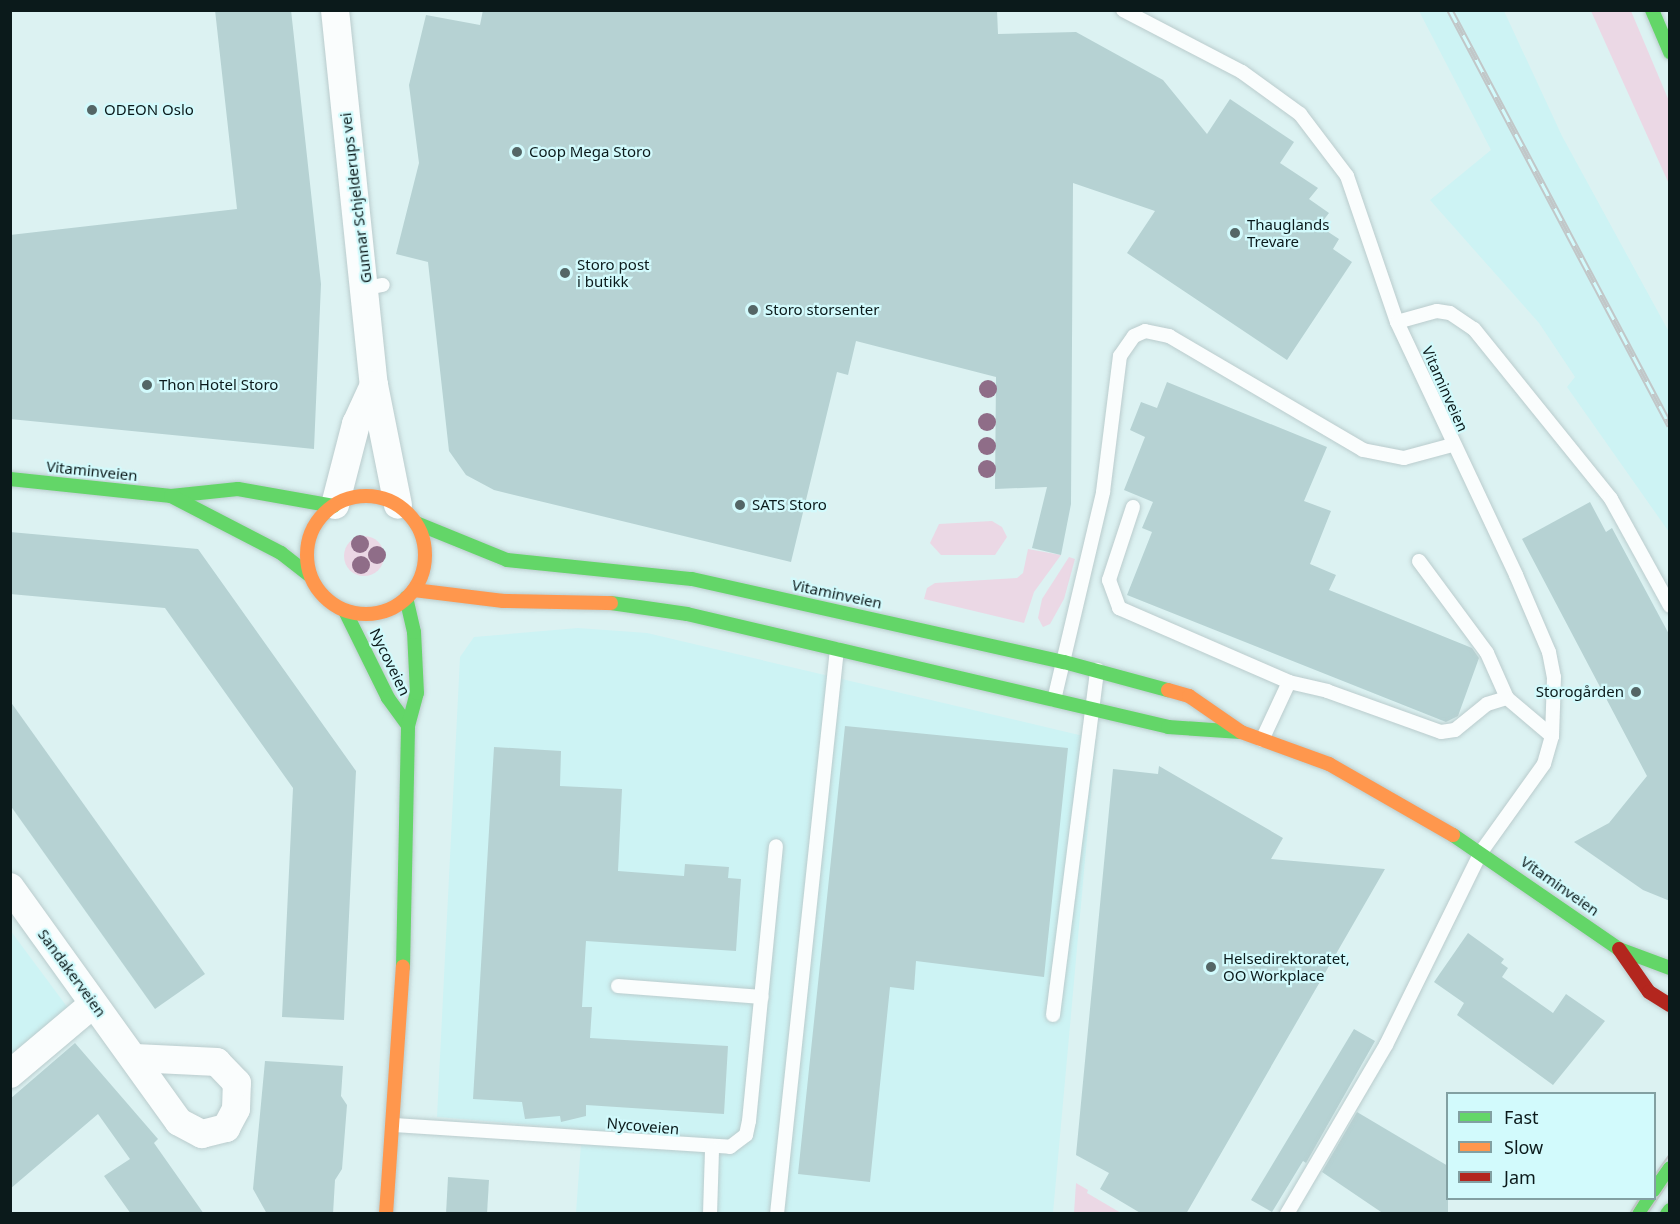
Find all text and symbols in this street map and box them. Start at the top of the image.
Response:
place label: ODEON Oslo [104,101,194,119]
marker: ODEON Oslo [85,103,99,117]
street label: Gunnar Schjelderups vei [337,112,375,284]
place label: Coop Mega Storo [529,143,651,161]
marker: Coop Mega Storo [510,145,524,159]
place label: Thauglands Trevare [1247,215,1329,250]
marker: Thauglands Trevare [1228,226,1242,240]
place label: Storo post i butikk [577,255,649,290]
marker: Storo post i butikk [558,266,572,280]
place label: Storo storsenter [765,301,879,319]
marker: Storo storsenter [746,303,760,317]
street label: Vitaminveien [1418,344,1472,434]
place label: Thon Hotel Storo [159,376,278,394]
marker: Thon Hotel Storo [140,378,154,392]
street label: Vitaminveien [46,457,138,485]
place label: SATS Storo [752,496,827,514]
marker: SATS Storo [733,498,747,512]
street label: Vitaminveien [790,576,884,612]
street label: Nycoveien [366,625,414,699]
place label: Storogården [1536,683,1624,701]
marker: Storogården [1629,685,1643,699]
street label: Vitaminveien [1517,852,1603,920]
street label: Sandakerveien [34,926,110,1020]
place label: Helsedirektoratet, OO Workplace [1223,949,1350,984]
marker: Helsedirektoratet, OO Workplace [1204,960,1218,974]
legend [1446,1092,1656,1200]
text: Fast [1504,1105,1539,1129]
street label: Nycoveien [606,1114,680,1138]
text: Slow [1504,1135,1543,1159]
text: Jam [1504,1165,1536,1189]

